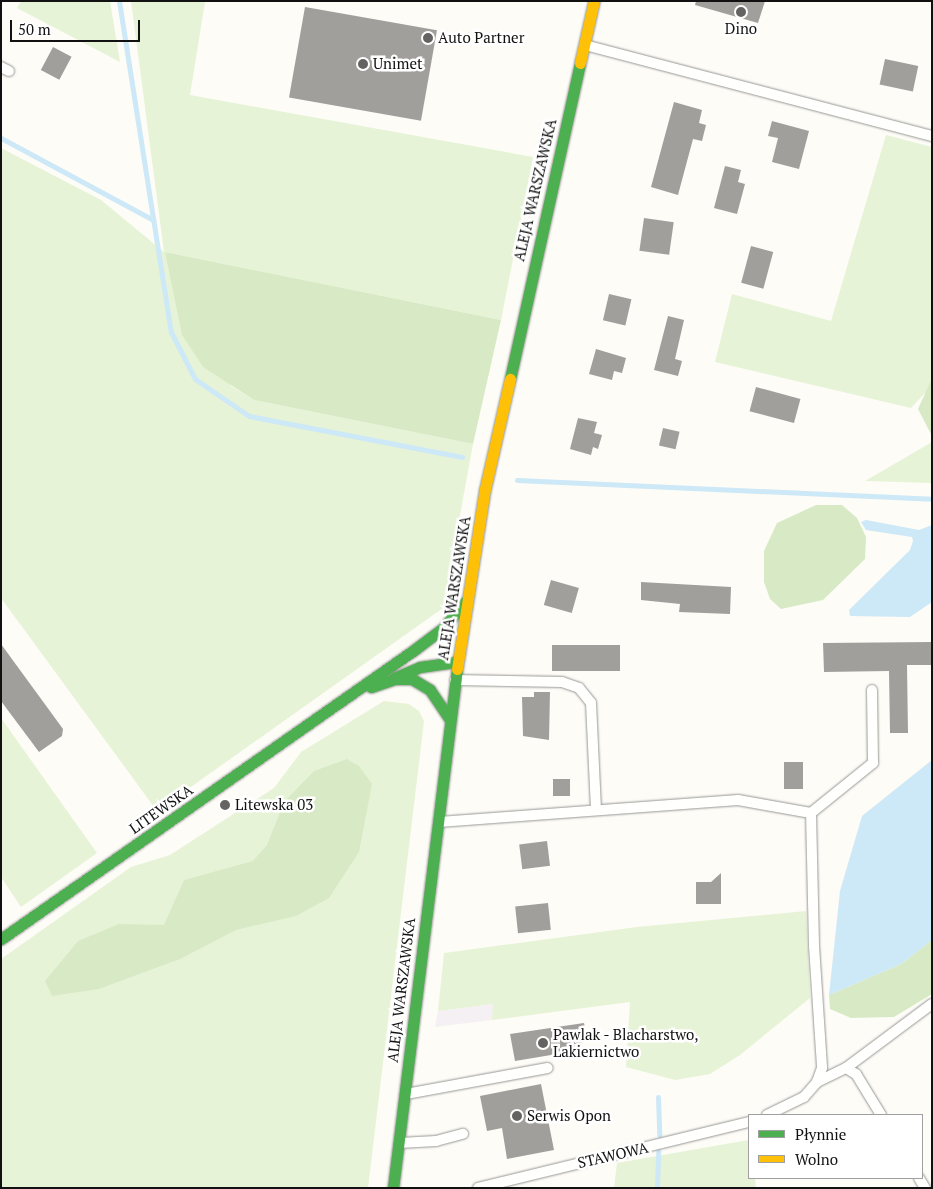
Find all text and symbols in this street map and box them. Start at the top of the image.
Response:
marker: Dino [735,6,747,18]
scale bar [12,10,142,42]
text: 50 m [18,19,51,39]
place label: Dino [725,20,757,38]
place label: Auto Partner [438,29,524,47]
marker: Auto Partner [422,32,434,44]
place label: Unimet [373,55,423,73]
marker: Unimet [357,58,369,70]
street label: ALEJA WARSZAWSKA [510,117,560,263]
street label: ALEJA WARSZAWSKA [434,514,474,662]
street label: LITEWSKA [126,781,196,837]
place label: Litewska 03 [235,796,313,814]
marker: Litewska 03 [219,799,231,811]
street label: ALEJA WARSZAWSKA [383,916,419,1064]
place label: Pawlak - Blacharstwo, Lakiernictwo [553,1025,700,1060]
marker: Pawlak - Blacharstwo, Lakiernictwo [537,1037,549,1049]
place label: Serwis Opon [527,1107,611,1125]
marker: Serwis Opon [511,1110,523,1122]
legend [748,1114,923,1179]
text: Płynnie [795,1124,846,1144]
street label: STAWOWA [576,1138,650,1172]
text: Wolno [795,1149,838,1169]

